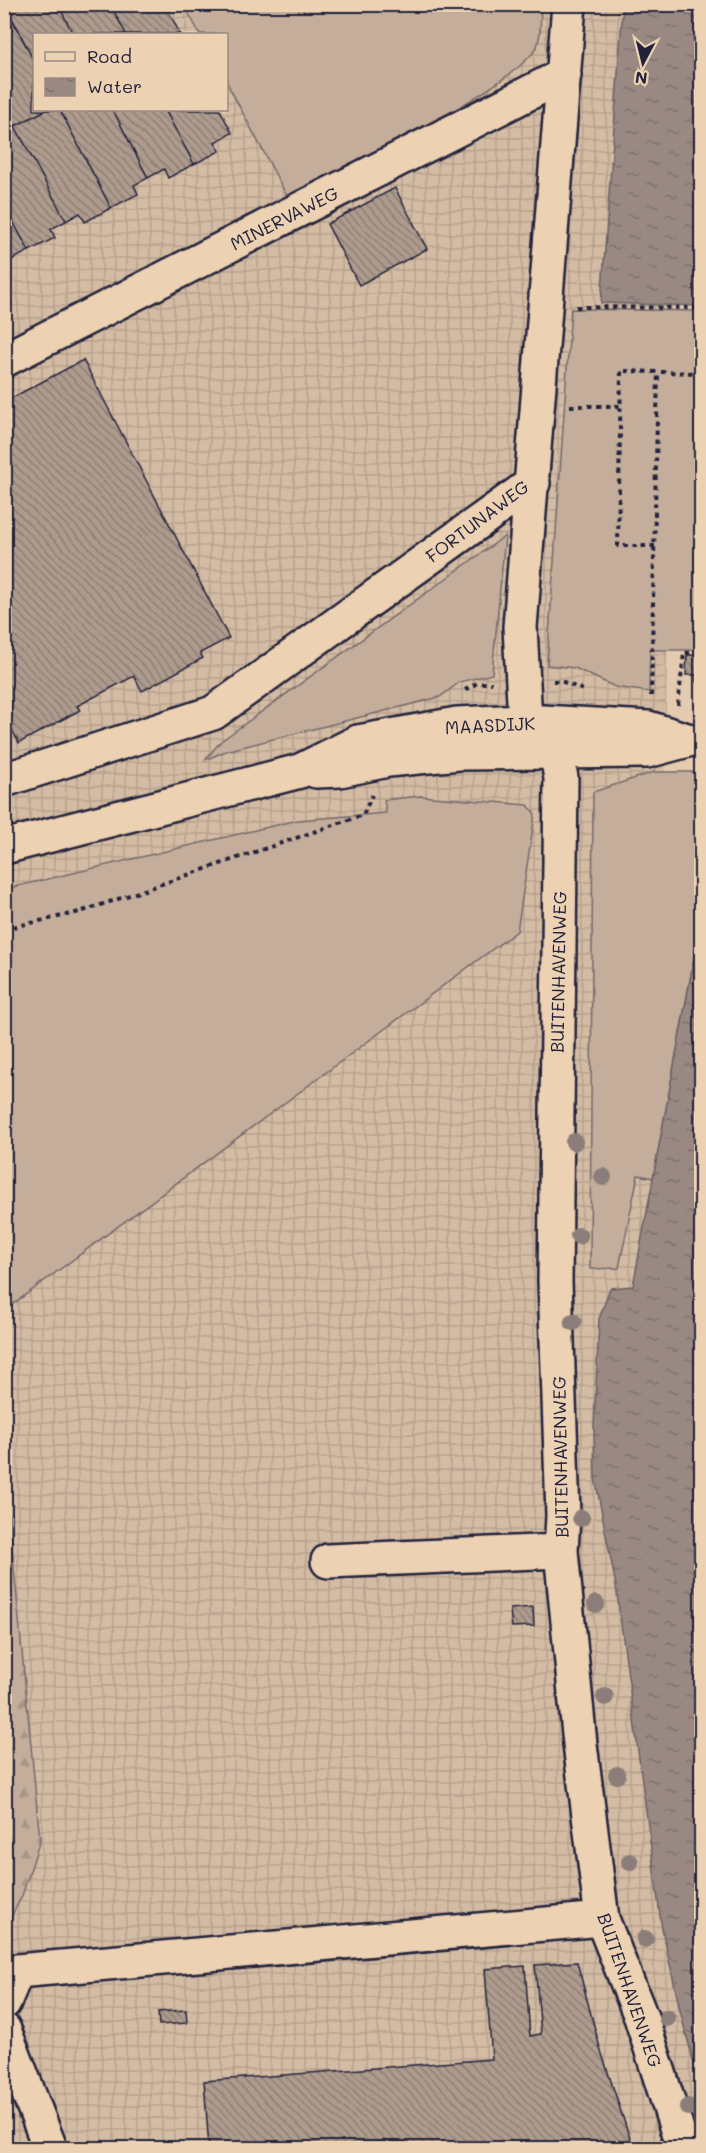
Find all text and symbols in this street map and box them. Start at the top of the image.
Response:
legend [33,33,228,111]
north arrow [613,33,673,93]
text: Road [87,44,132,68]
text: N [634,67,648,90]
text: Water [87,74,142,98]
street label: MINERVAWEG [226,180,342,256]
street label: FORTUNAWEG [421,474,533,568]
street label: MAASDIJK [444,711,536,739]
street label: BUITENHAVENWEG [545,891,571,1053]
street label: BUITENHAVENWEG [547,1376,573,1538]
street label: BUITENHAVENWEG [592,1910,668,2070]

